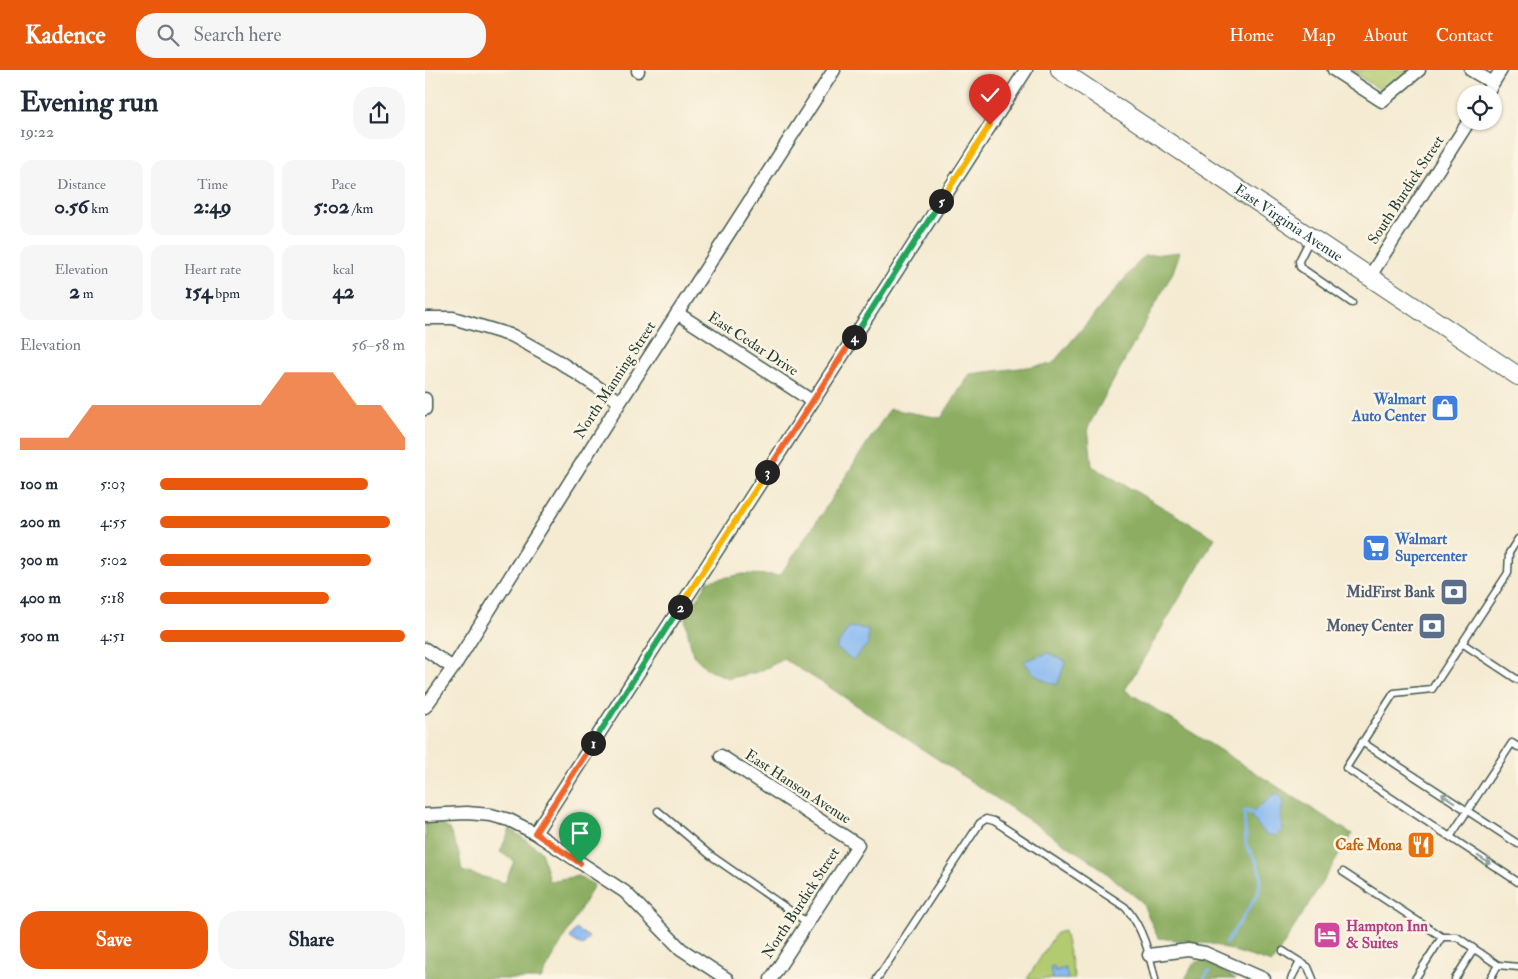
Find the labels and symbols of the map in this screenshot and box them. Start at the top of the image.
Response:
pin [969,74,1011,125]
street label: South Burdick Street [1364,132,1448,248]
street label: East Virginia Avenue [1231,180,1346,266]
pin: 5 [929,188,953,214]
street label: East Cedar Drive [704,308,802,380]
street label: North Manning Street [570,318,660,442]
pin: 4 [841,324,867,350]
place label: Walmart Auto Center [1351,390,1426,426]
shop icon: Walmart Auto Center [1430,393,1460,423]
pin: 3 [755,460,779,484]
place label: Walmart Supercenter [1394,530,1468,567]
supermarket icon: Walmart Supercenter [1361,533,1391,563]
bank icon: MidFirst Bank [1439,577,1469,607]
place label: MidFirst Bank [1345,583,1436,602]
pin: 2 [667,594,693,620]
bank icon: Money Center [1417,611,1447,641]
place label: Money Center [1325,617,1413,637]
pin: 1 [581,730,605,756]
street label: East Hanson Avenue [741,746,855,828]
one-way arrow [1441,793,1455,803]
pin [559,812,601,863]
restaurant icon: Cafe Mona [1406,830,1436,860]
place label: Cafe Mona [1335,836,1403,855]
street label: North Burdick Street [758,844,844,962]
one-way arrow [1477,855,1491,865]
place label: Hampton Inn & Suites [1346,917,1428,953]
hotel icon: Hampton Inn & Suites [1312,920,1342,950]

